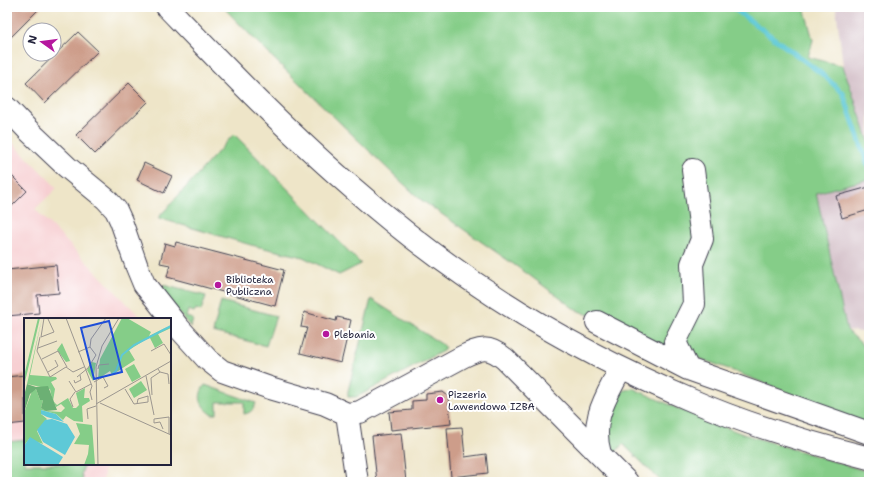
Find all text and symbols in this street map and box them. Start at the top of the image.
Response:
north arrow [22,22,62,62]
text: N [24,33,41,46]
place label: Biblioteka Publiczna [226,273,274,298]
marker: Biblioteka Publiczna [213,280,223,290]
inset map [24,318,171,465]
place label: Plebania [334,328,376,341]
marker: Plebania [321,329,331,339]
place label: Pizzeria Lawendowa IZBA [448,388,535,413]
marker: Pizzeria Lawendowa IZBA [435,395,445,405]

